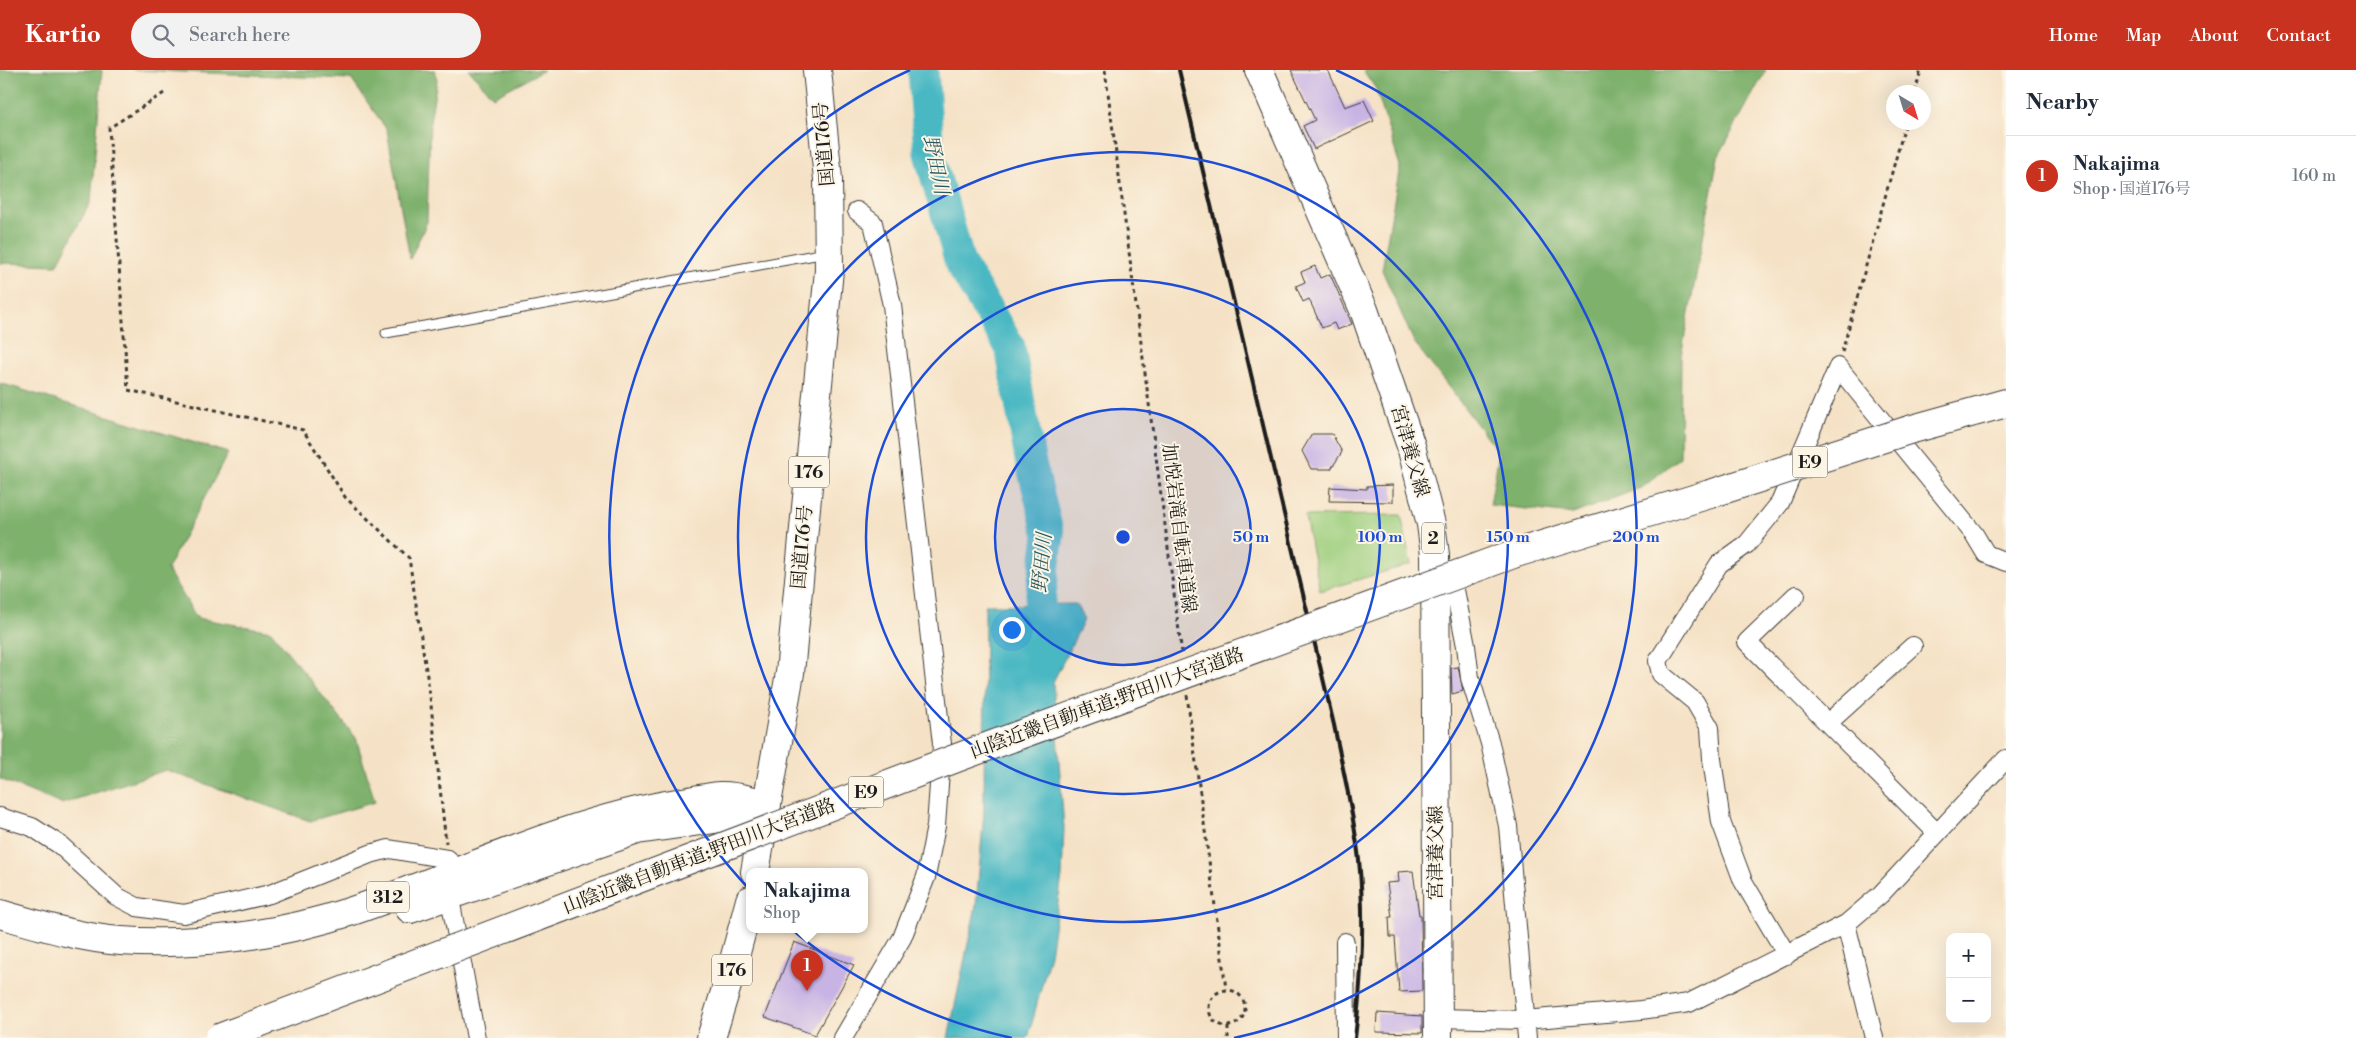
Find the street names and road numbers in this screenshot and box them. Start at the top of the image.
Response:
street label: 国道176号 [808,101,840,187]
street label: 宮津養父線 [1385,402,1435,500]
street label: 加悦岩滝自転車道線 [1157,442,1201,614]
road number: E9 [1792,447,1828,478]
road number: 176 [789,457,829,488]
street label: 国道176号 [786,504,818,590]
road number: 2 [1422,522,1444,553]
street label: 山陰近畿自動車道;野田川大宮道路 [966,642,1248,764]
road number: E9 [848,776,884,808]
street label: 山陰近畿自動車道;野田川大宮道路 [559,793,839,919]
street label: 宮津養父線 [1424,805,1448,901]
road number: 312 [367,882,409,912]
road number: 176 [712,954,752,986]

